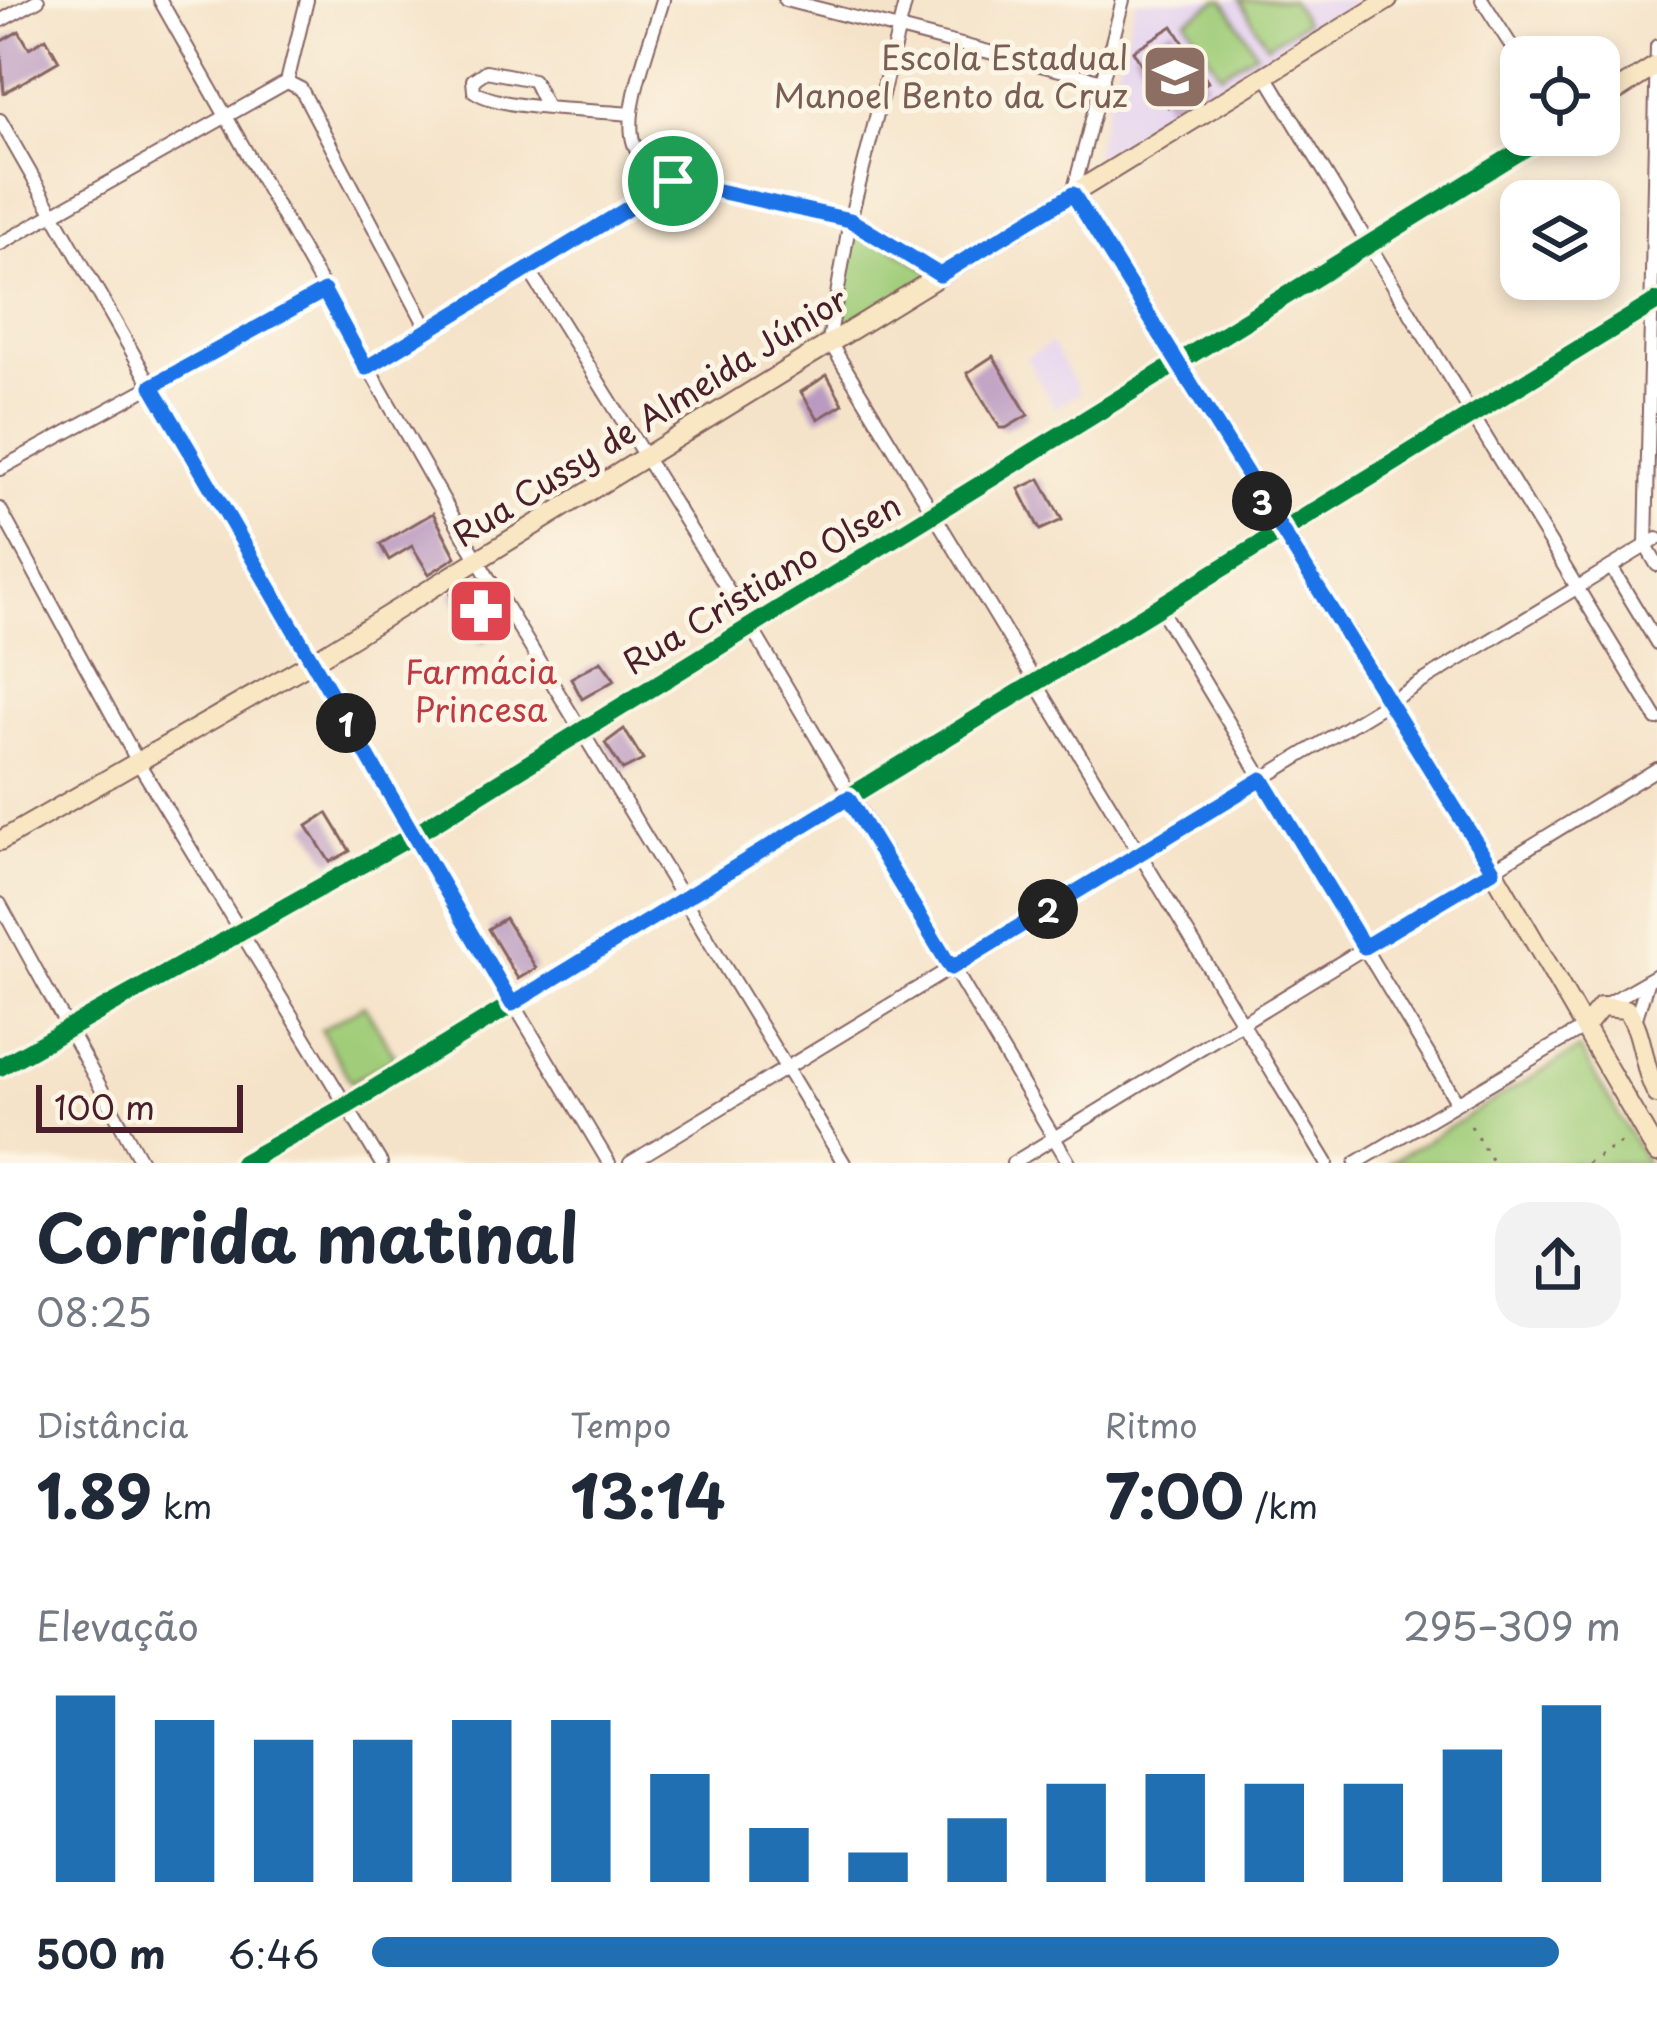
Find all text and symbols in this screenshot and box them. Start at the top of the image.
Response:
place label: Escola Estadual Manoel Bento da Cruz [774,31,1128,119]
map controls [1500,36,1620,300]
button: locate [1500,36,1620,156]
school or university icon: Escola Estadual Manoel Bento da Cruz [1140,42,1210,112]
pin [622,130,724,232]
icon: arrive [640,148,706,214]
button: layers [1500,180,1620,300]
street label: Rua Cussy de Almeida Júnior [442,273,856,558]
pin: 3 [1232,471,1292,531]
text: 3 [1251,476,1273,526]
street label: Rua Cristiano Olsen [612,479,910,685]
pharmacy icon: Farmácia Princesa [446,576,516,646]
place label: Farmácia Princesa [405,645,558,733]
pin: 1 [316,693,376,753]
text: 1 [338,698,354,748]
pin: 2 [1018,879,1078,939]
text: 2 [1036,884,1060,934]
scale bar [36,1079,243,1132]
text: 100 m [54,1081,155,1131]
text: Corrida matinal [36,1186,578,1285]
button: share [1495,1202,1621,1328]
text: 08:25 [36,1281,152,1340]
text: Distância [36,1399,188,1449]
text: Tempo [570,1399,671,1449]
text: Ritmo [1105,1399,1198,1449]
text: 1.89 [36,1449,152,1539]
text: 13:14 [570,1449,726,1539]
text: 7:00 [1105,1449,1244,1539]
text: km [152,1480,212,1530]
text: /km [1244,1480,1318,1530]
text: Elevação [36,1595,199,1654]
text: 295–309 m [1403,1595,1621,1654]
text: 500 m [36,1923,166,1982]
text: 6:46 [228,1923,320,1982]

